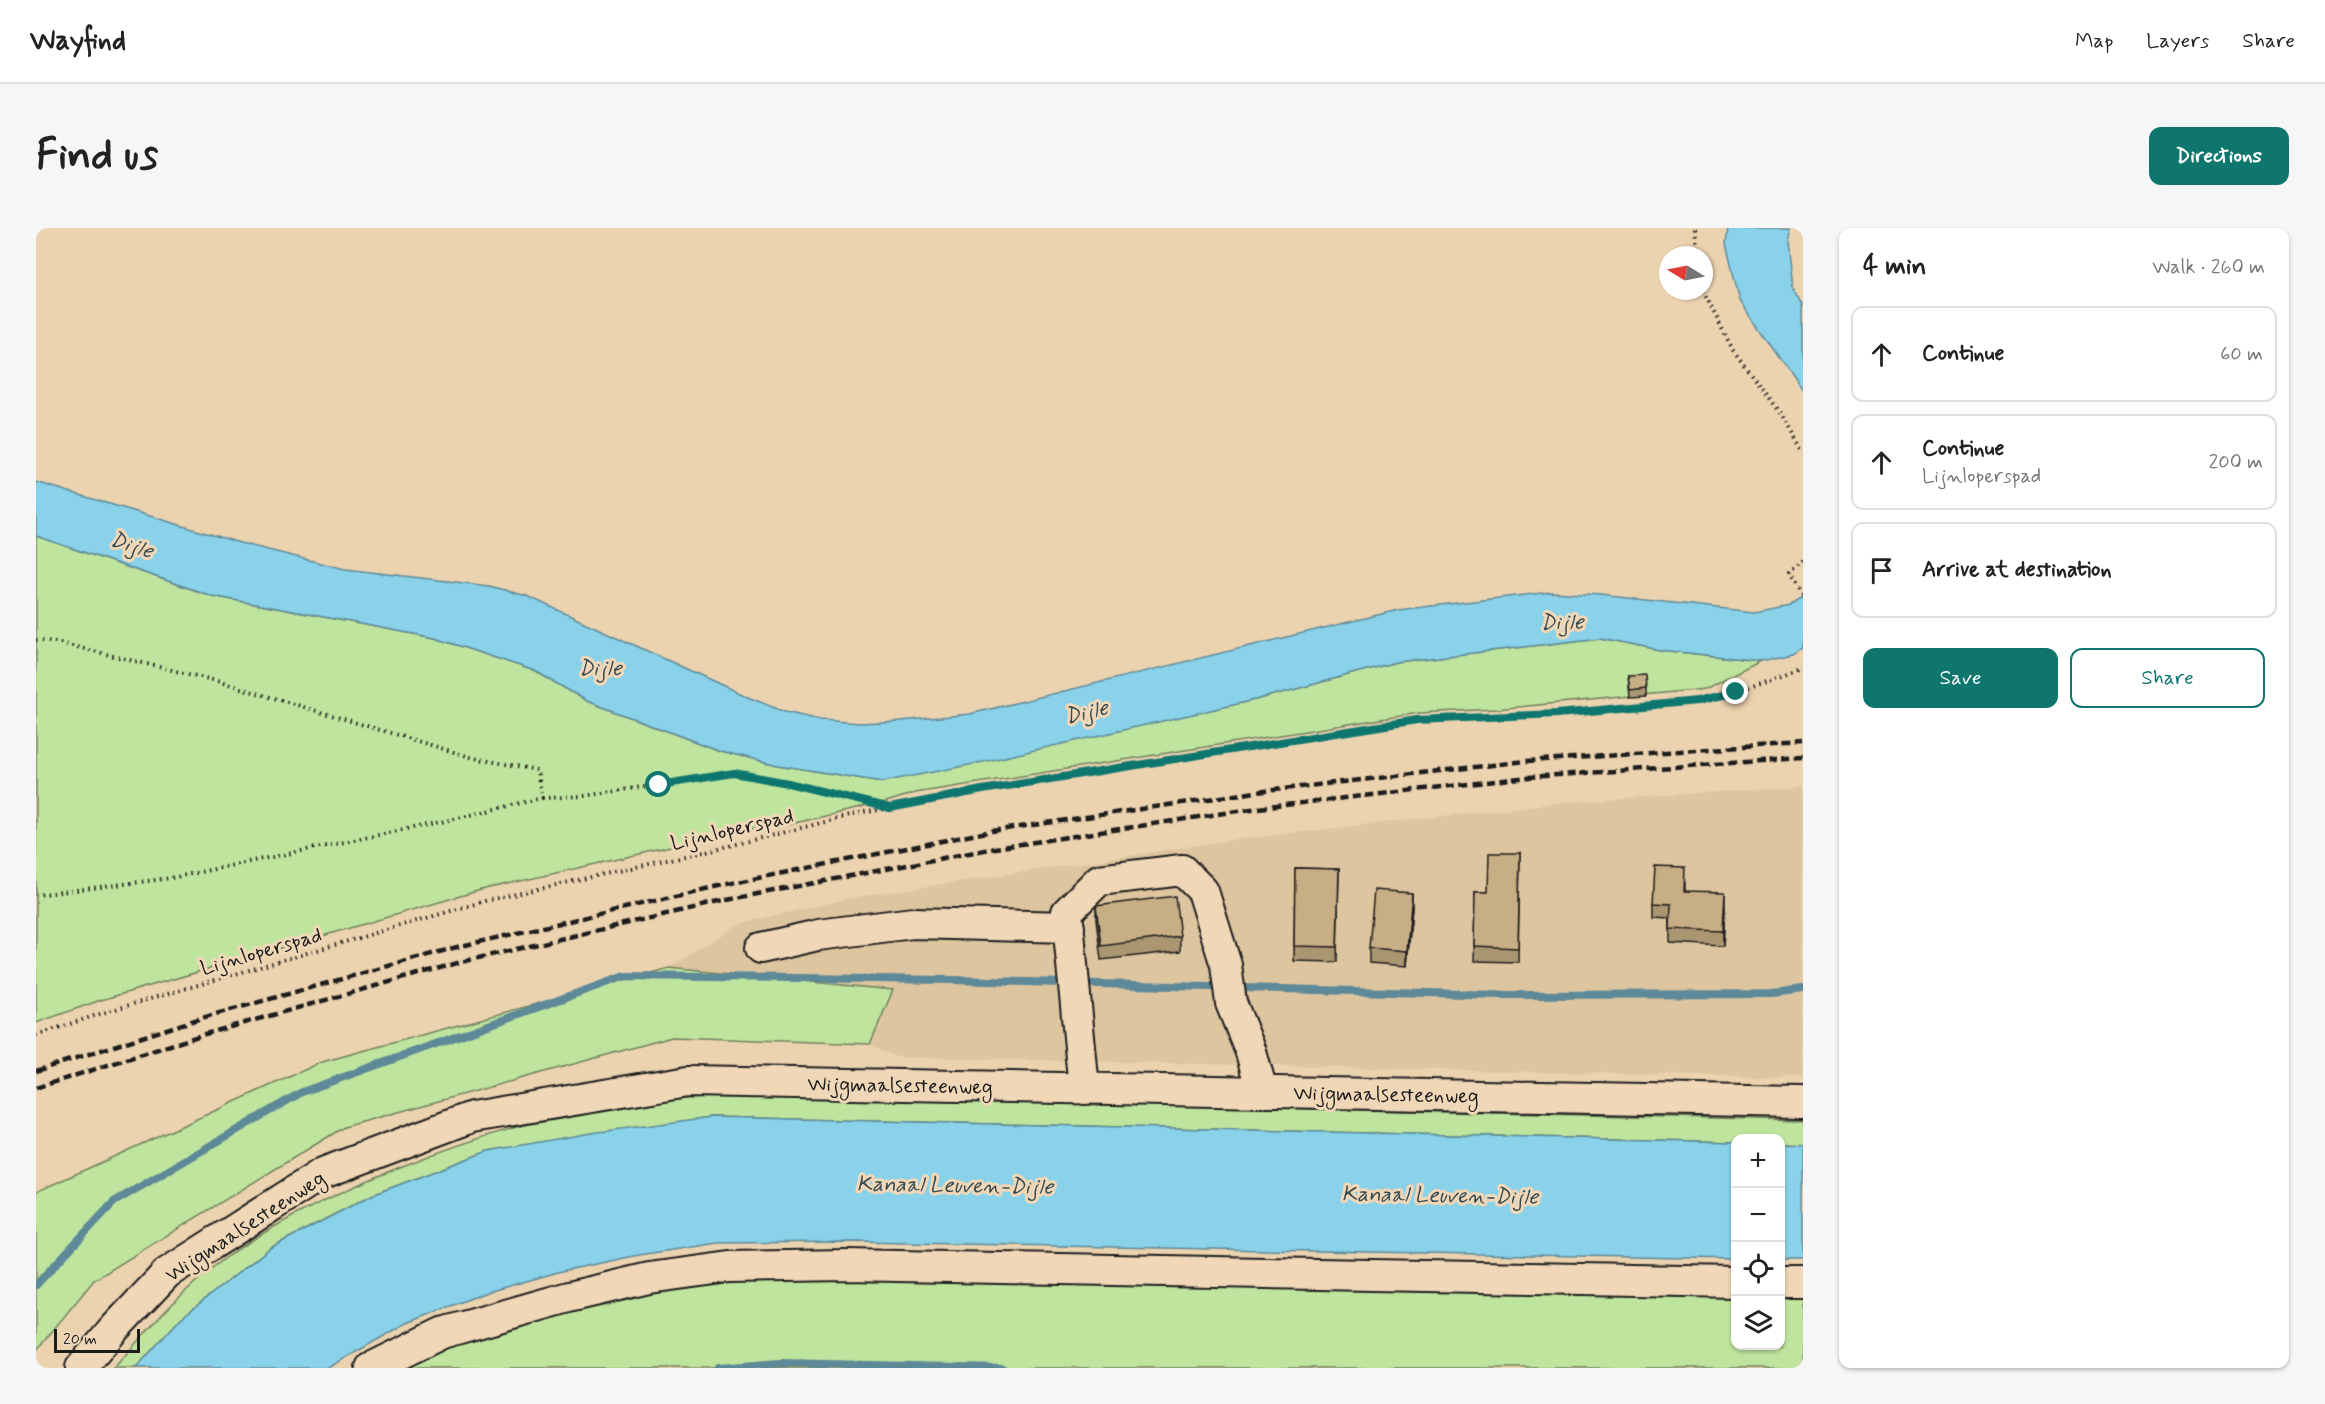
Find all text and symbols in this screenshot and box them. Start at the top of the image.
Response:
text: Wayfind [30,23,126,60]
text: Map [2075,27,2113,55]
text: Layers [2146,27,2209,55]
text: Share [2242,27,2295,55]
button: Directions [2149,127,2289,185]
text: Find us [36,129,158,184]
north arrow [1659,246,1713,300]
text: 4 min [1863,250,1926,284]
text: Walk · 260 m [2152,254,2265,281]
icon: ahead [1865,338,1898,371]
text: Continue [1922,340,2004,368]
text: 60 m [2220,341,2263,368]
text: Continue [1922,435,2004,463]
icon: ahead [1865,446,1898,479]
text: 200 m [2208,449,2263,476]
text: Lijnloperspad [1922,463,2041,490]
water label: Dijle [106,526,158,566]
icon: arrive [1865,554,1898,587]
text: Arrive at destination [1922,556,2112,584]
water label: Dijle [1540,609,1585,637]
button: Save [1863,648,2058,708]
button: Share [2070,648,2265,708]
water label: Dijle [578,655,623,683]
route end [1722,678,1748,704]
water label: Dijle [1062,694,1112,732]
route start [645,771,671,797]
street label: Lijnloperspad [668,802,796,858]
street label: Lijnloperspad [197,921,325,983]
street label: Wijgmaalsesteenweg [807,1070,993,1103]
street label: Wijgmaalsesteenweg [1293,1079,1479,1112]
map controls [1731,1134,1785,1350]
button: + [1731,1134,1785,1188]
street label: Wijgmaalsesteenweg [160,1165,331,1290]
water label: Kanaal Leuven-Dijle [856,1170,1055,1202]
water label: Kanaal Leuven-Dijle [1341,1180,1540,1212]
button: − [1731,1188,1785,1242]
button: locate [1731,1242,1785,1296]
button: layers [1731,1296,1785,1350]
scale bar [54,1326,140,1354]
text: 20 m [63,1329,97,1350]

